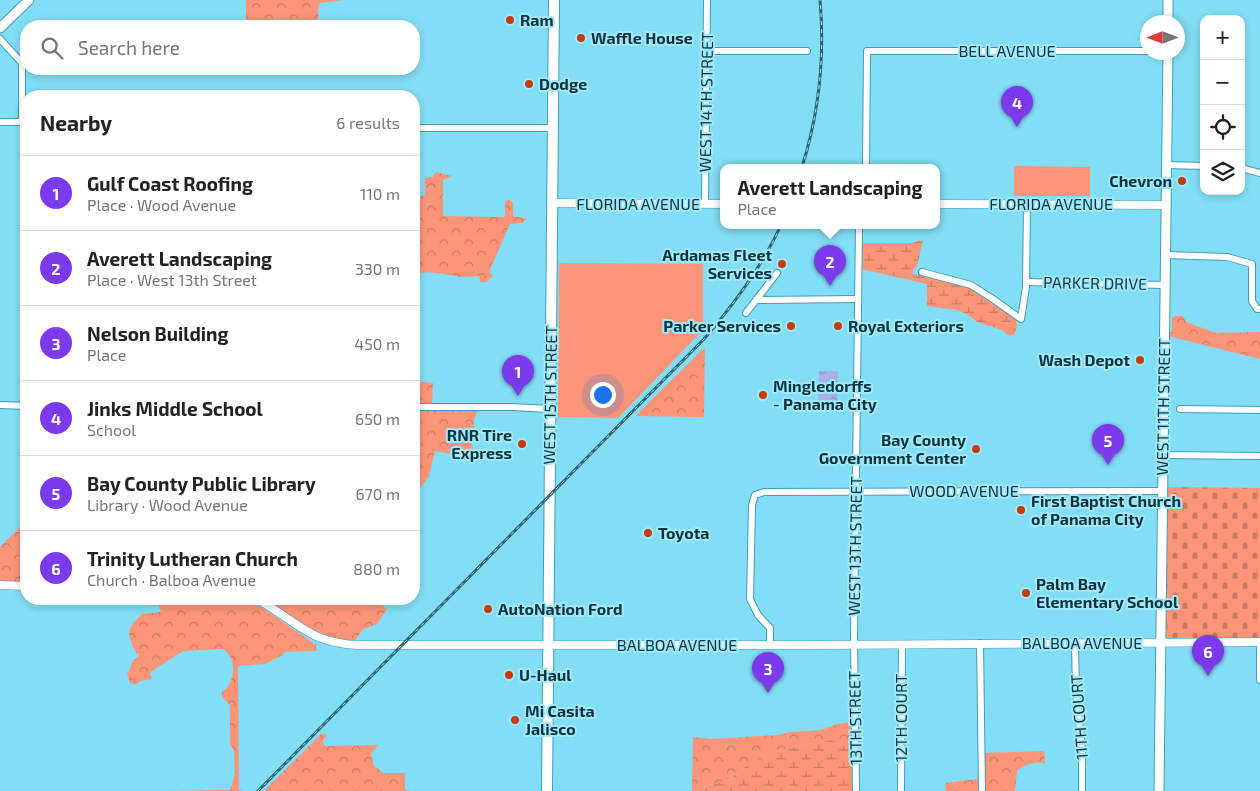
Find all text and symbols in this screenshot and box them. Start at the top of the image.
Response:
place label: Ram [520,10,554,29]
marker: Ram [504,14,516,26]
north arrow [1140,15,1185,60]
map controls [1200,15,1245,195]
button: + [1200,15,1245,60]
search box [20,20,420,75]
place label: Waffle House [591,28,693,47]
marker: Waffle House [575,32,587,44]
street label: WEST 14TH STREET [695,32,716,172]
icon: search [38,34,66,62]
text: Search here [78,36,180,59]
street label: BELL AVENUE [958,41,1056,60]
button: − [1200,60,1245,105]
place label: Dodge [539,74,587,93]
marker: Dodge [523,78,535,90]
pin: 4 [1001,86,1033,127]
button: locate [1200,105,1245,150]
text: Nearby [40,110,112,135]
text: 6 results [336,113,400,132]
button: layers [1200,150,1245,195]
popup [720,164,940,229]
place label: Chevron [1109,171,1172,190]
text: Gulf Coast Roofing [87,172,253,195]
marker: Chevron [1176,175,1188,187]
text: Averett Landscaping [737,176,923,199]
text: 1 [53,184,59,203]
text: 110 m [360,184,400,203]
street label: FLORIDA AVENUE [576,194,700,213]
street label: FLORIDA AVENUE [989,194,1113,213]
text: Place · Wood Avenue [87,195,236,214]
text: Place [737,199,777,218]
place label: Ardamas Fleet Services [662,245,772,282]
pin: 2 [814,245,846,286]
text: Averett Landscaping [87,247,272,270]
marker: Ardamas Fleet Services [776,258,788,270]
text: 2 [51,259,61,278]
text: 330 m [355,259,400,278]
text: Place · West 13th Street [87,270,257,289]
street label: PARKER DRIVE [1043,272,1147,293]
place label: Parker Services [663,316,781,335]
place label: Royal Exteriors [848,316,964,336]
marker: Parker Services [785,320,797,332]
marker: Royal Exteriors [832,320,844,332]
text: Nelson Building [87,322,228,345]
street label: WEST 15TH STREET [539,325,560,465]
text: 3 [51,334,61,353]
text: 450 m [354,334,400,353]
street label: WEST 11TH STREET [1152,338,1173,476]
text: Place [87,345,126,364]
place label: Wash Depot [1038,350,1130,369]
marker: Wash Depot [1134,354,1146,366]
pin: 1 [502,355,534,396]
place label: Mingledorffs - Panama City [773,376,877,414]
your location [590,382,616,408]
marker: Mingledorffs - Panama City [757,389,769,401]
text: Jinks Middle School [87,397,263,420]
text: 4 [51,409,61,428]
text: 650 m [355,409,400,428]
text: School [87,420,136,439]
pin: 5 [1092,424,1124,465]
place label: RNR Tire Express [447,425,512,462]
place label: Bay County Government Center [819,430,966,467]
marker: RNR Tire Express [516,438,528,450]
marker: Bay County Government Center [970,443,982,455]
text: Bay County Public Library [87,472,316,495]
street label: WEST 13TH STREET [844,476,865,616]
street label: WOOD AVENUE [909,481,1019,500]
text: 5 [52,484,60,503]
text: 670 m [355,484,400,503]
place label: First Baptist Church of Panama City [1031,491,1181,529]
text: Library · Wood Avenue [87,495,248,514]
marker: First Baptist Church of Panama City [1015,504,1027,516]
place label: Toyota [658,523,709,543]
marker: Toyota [642,527,654,539]
text: Trinity Lutheran Church [87,547,298,570]
text: 6 [51,559,61,578]
text: 880 m [353,559,400,578]
text: Church · Balboa Avenue [87,570,256,589]
place label: Palm Bay Elementary School [1036,574,1179,612]
marker: Palm Bay Elementary School [1020,587,1032,599]
place label: AutoNation Ford [498,599,623,618]
marker: AutoNation Ford [482,603,494,615]
street label: BALBOA AVENUE [1022,633,1142,652]
street label: BALBOA AVENUE [617,635,737,654]
pin: 6 [1192,635,1224,676]
pin: 3 [752,652,784,693]
place label: U-Haul [519,665,572,684]
marker: U-Haul [503,669,515,681]
street label: 13TH STREET [844,671,865,765]
street label: 12TH COURT [891,674,910,762]
street label: 11TH COURT [1066,674,1091,760]
place label: Mi Casita Jalisco [525,701,595,738]
marker: Mi Casita Jalisco [509,714,521,726]

